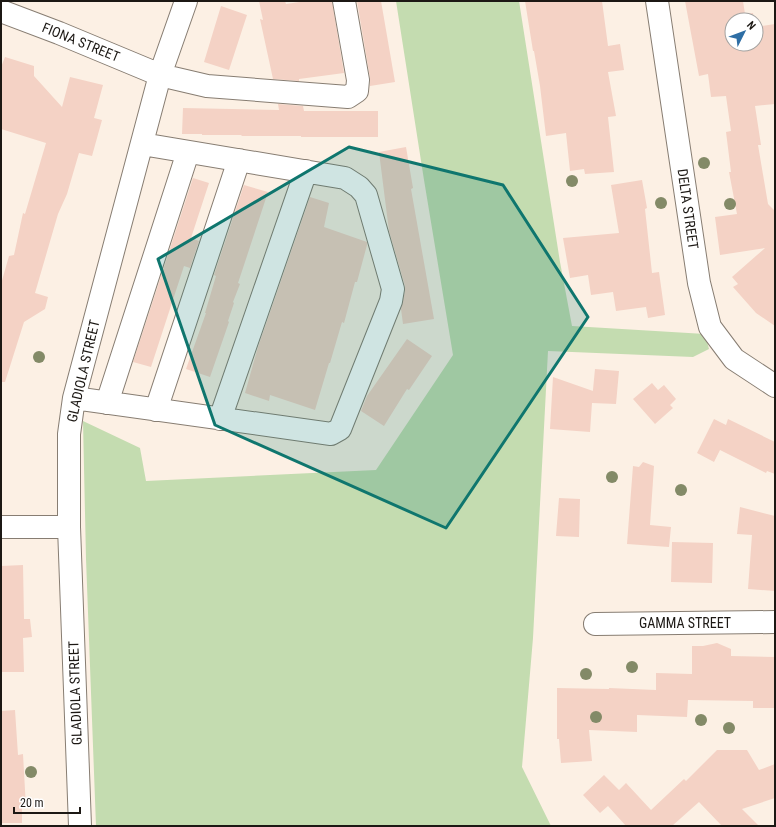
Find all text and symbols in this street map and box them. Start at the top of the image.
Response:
north arrow [724,12,764,52]
street label: FIONA STREET [40,19,122,65]
text: N [744,19,758,33]
street label: DELTA STREET [674,168,702,250]
street label: GLADIOLA STREET [63,318,103,424]
street label: GAMMA STREET [639,615,731,631]
street label: GLADIOLA STREET [65,641,85,745]
scale bar [14,789,80,815]
text: 20 m [20,796,44,810]

